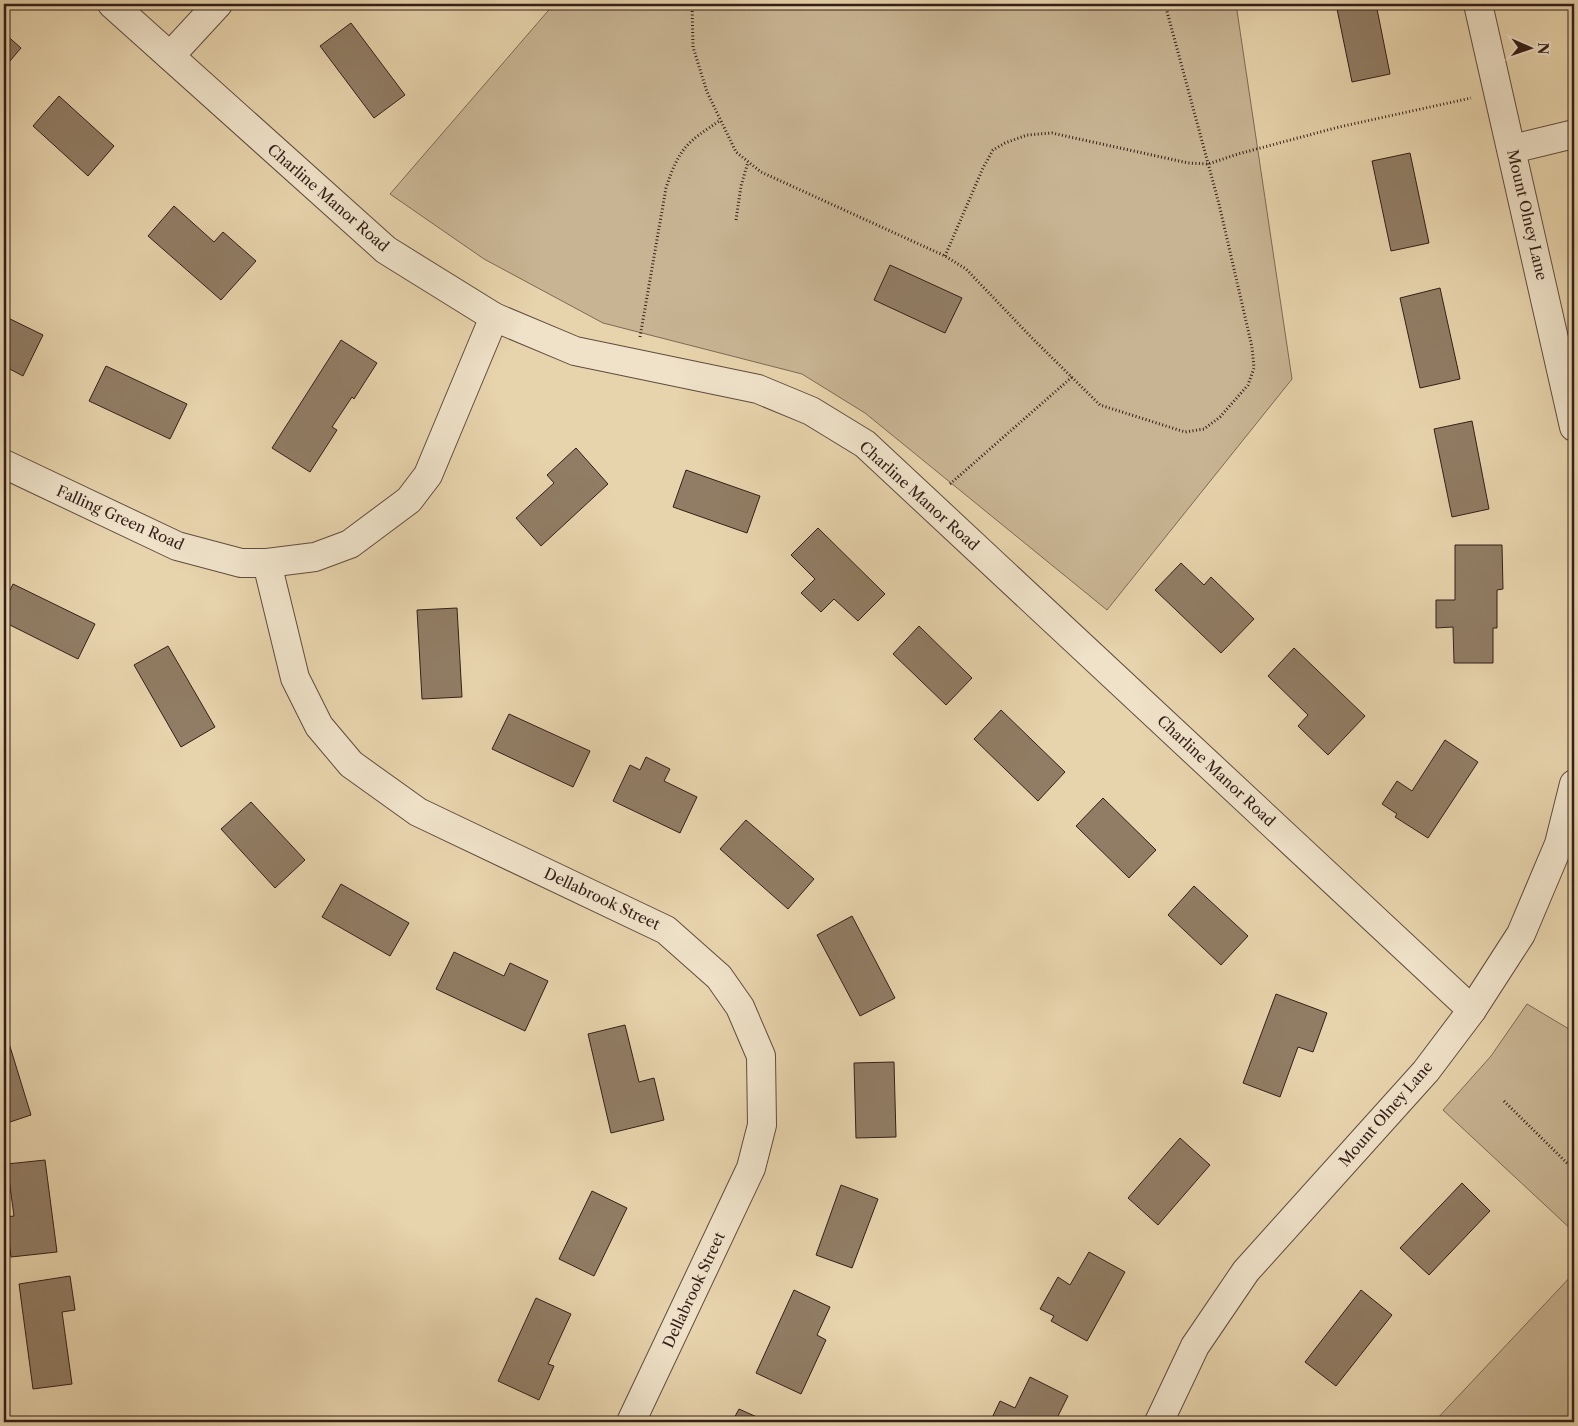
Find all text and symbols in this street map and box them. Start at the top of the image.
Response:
north arrow [1506,22,1556,72]
text: N [1534,42,1552,55]
street label: Charline Manor Road [264,140,393,256]
street label: Mount Olney Lane [1503,148,1552,282]
street label: Charline Manor Road [856,437,983,554]
street label: Falling Green Road [54,481,187,554]
street label: Charline Manor Road [1153,711,1279,830]
street label: Dellabrook Street [541,863,664,934]
street label: Mount Olney Lane [1335,1057,1437,1170]
street label: Dellabrook Street [658,1228,729,1351]

